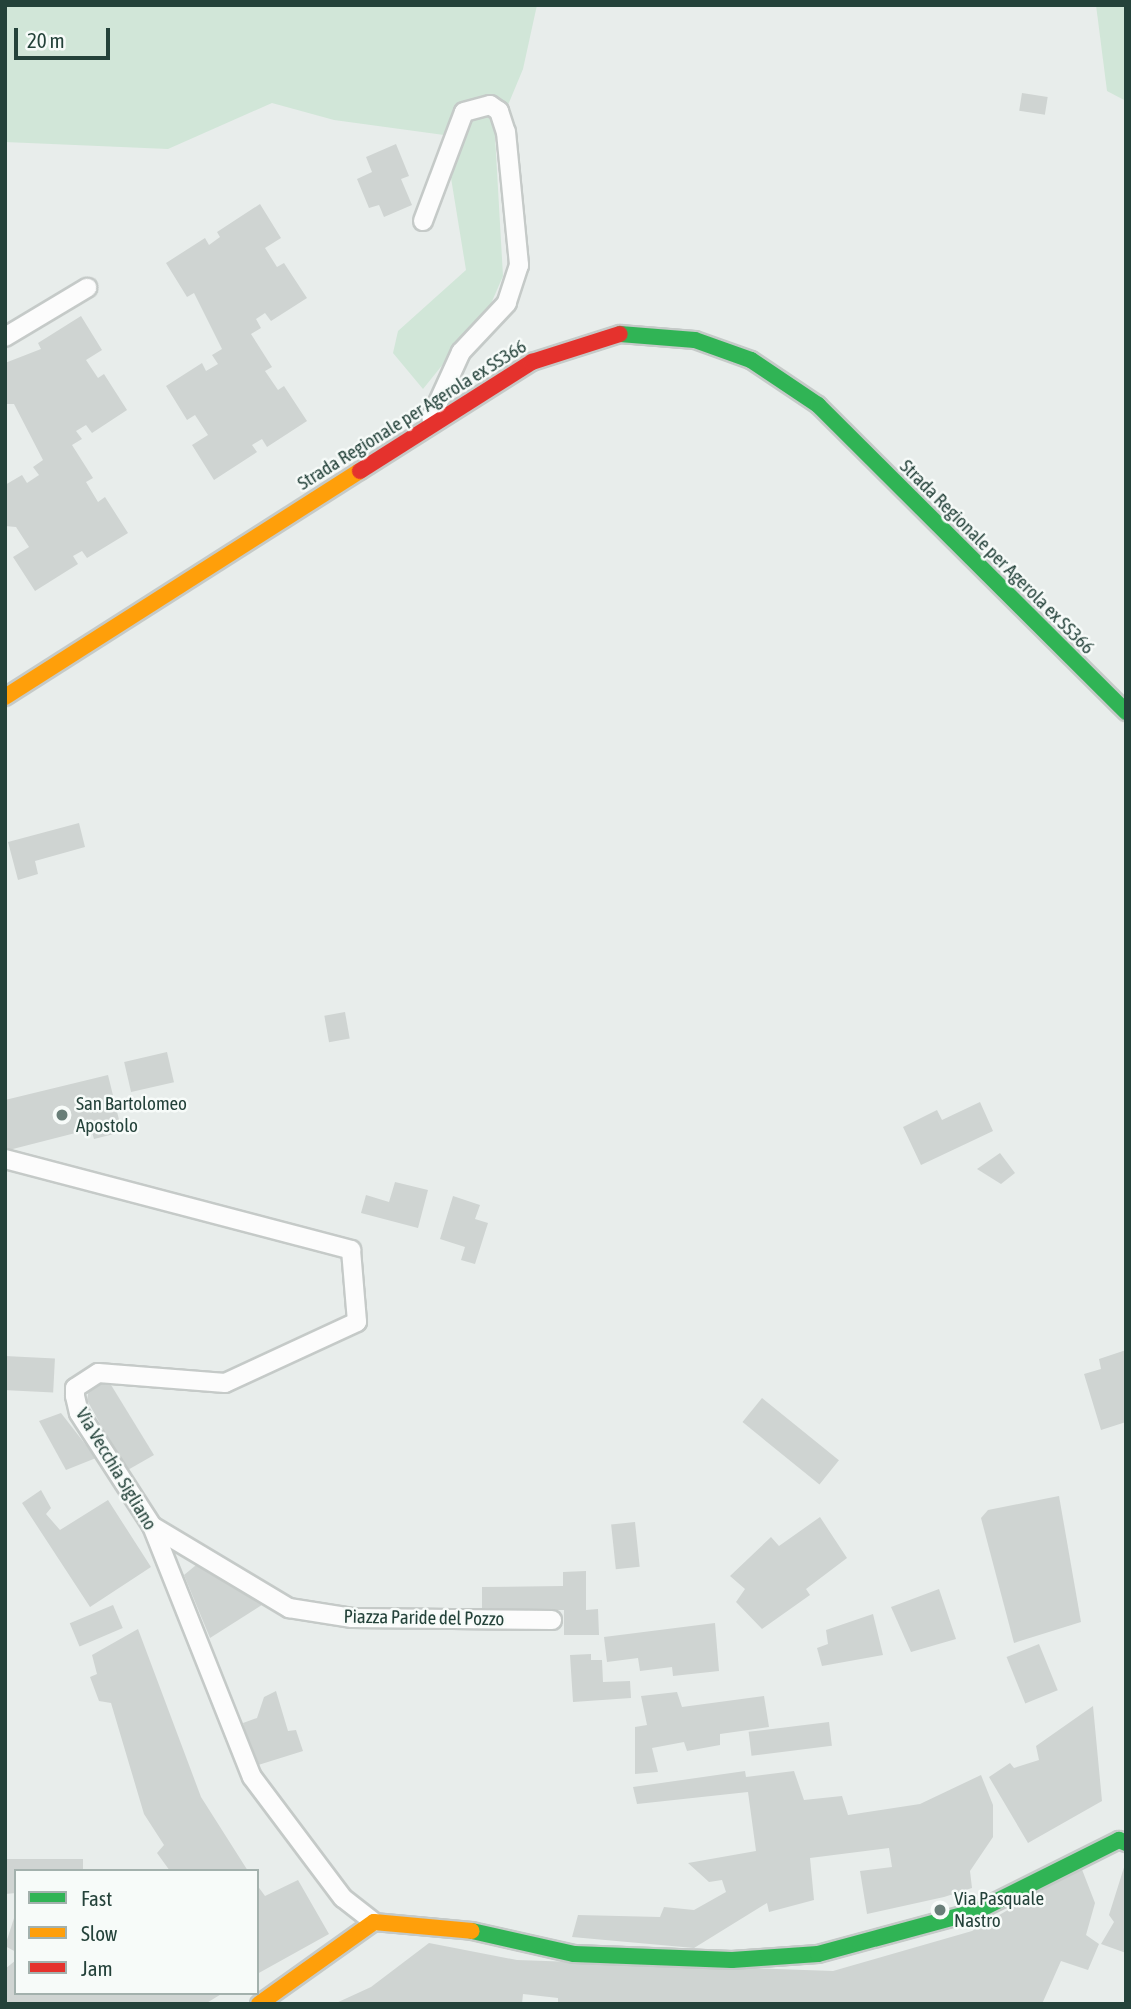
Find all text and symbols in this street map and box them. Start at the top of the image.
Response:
scale bar [18,14,114,58]
text: 20 m [27,28,65,52]
street label: Strada Regionale per Agerola ex SS366 [293,335,531,495]
street label: Strada Regionale per Agerola ex SS366 [895,455,1099,659]
place label: San Bartolomeo Apostolo [76,1093,187,1137]
marker: San Bartolomeo Apostolo [54,1107,70,1123]
street label: Via Vecchia Sigliano [71,1404,161,1534]
street label: Piazza Paride del Pozzo [343,1605,505,1631]
legend [14,1869,259,1995]
text: Fast [81,1886,112,1910]
place label: Via Pasquale Nastro [954,1888,1044,1932]
marker: Via Pasquale Nastro [932,1902,948,1918]
text: Slow [81,1921,117,1945]
text: Jam [81,1956,113,1980]

